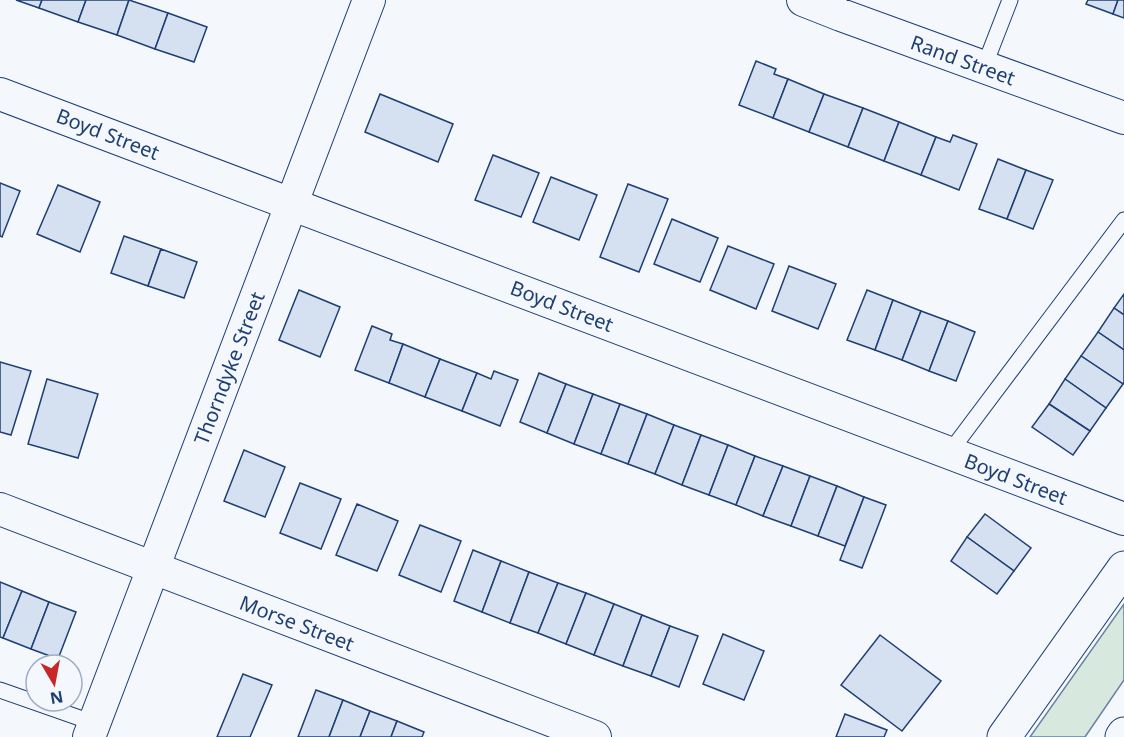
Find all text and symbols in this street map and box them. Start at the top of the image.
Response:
street label: Rand Street [907,29,1019,91]
street label: Boyd Street [53,102,163,166]
street label: Boyd Street [507,274,617,338]
street label: Thorndyke Street [187,288,271,448]
street label: Boyd Street [961,447,1071,511]
street label: Morse Street [236,589,358,657]
north arrow [24,653,84,713]
text: N [48,686,65,710]

